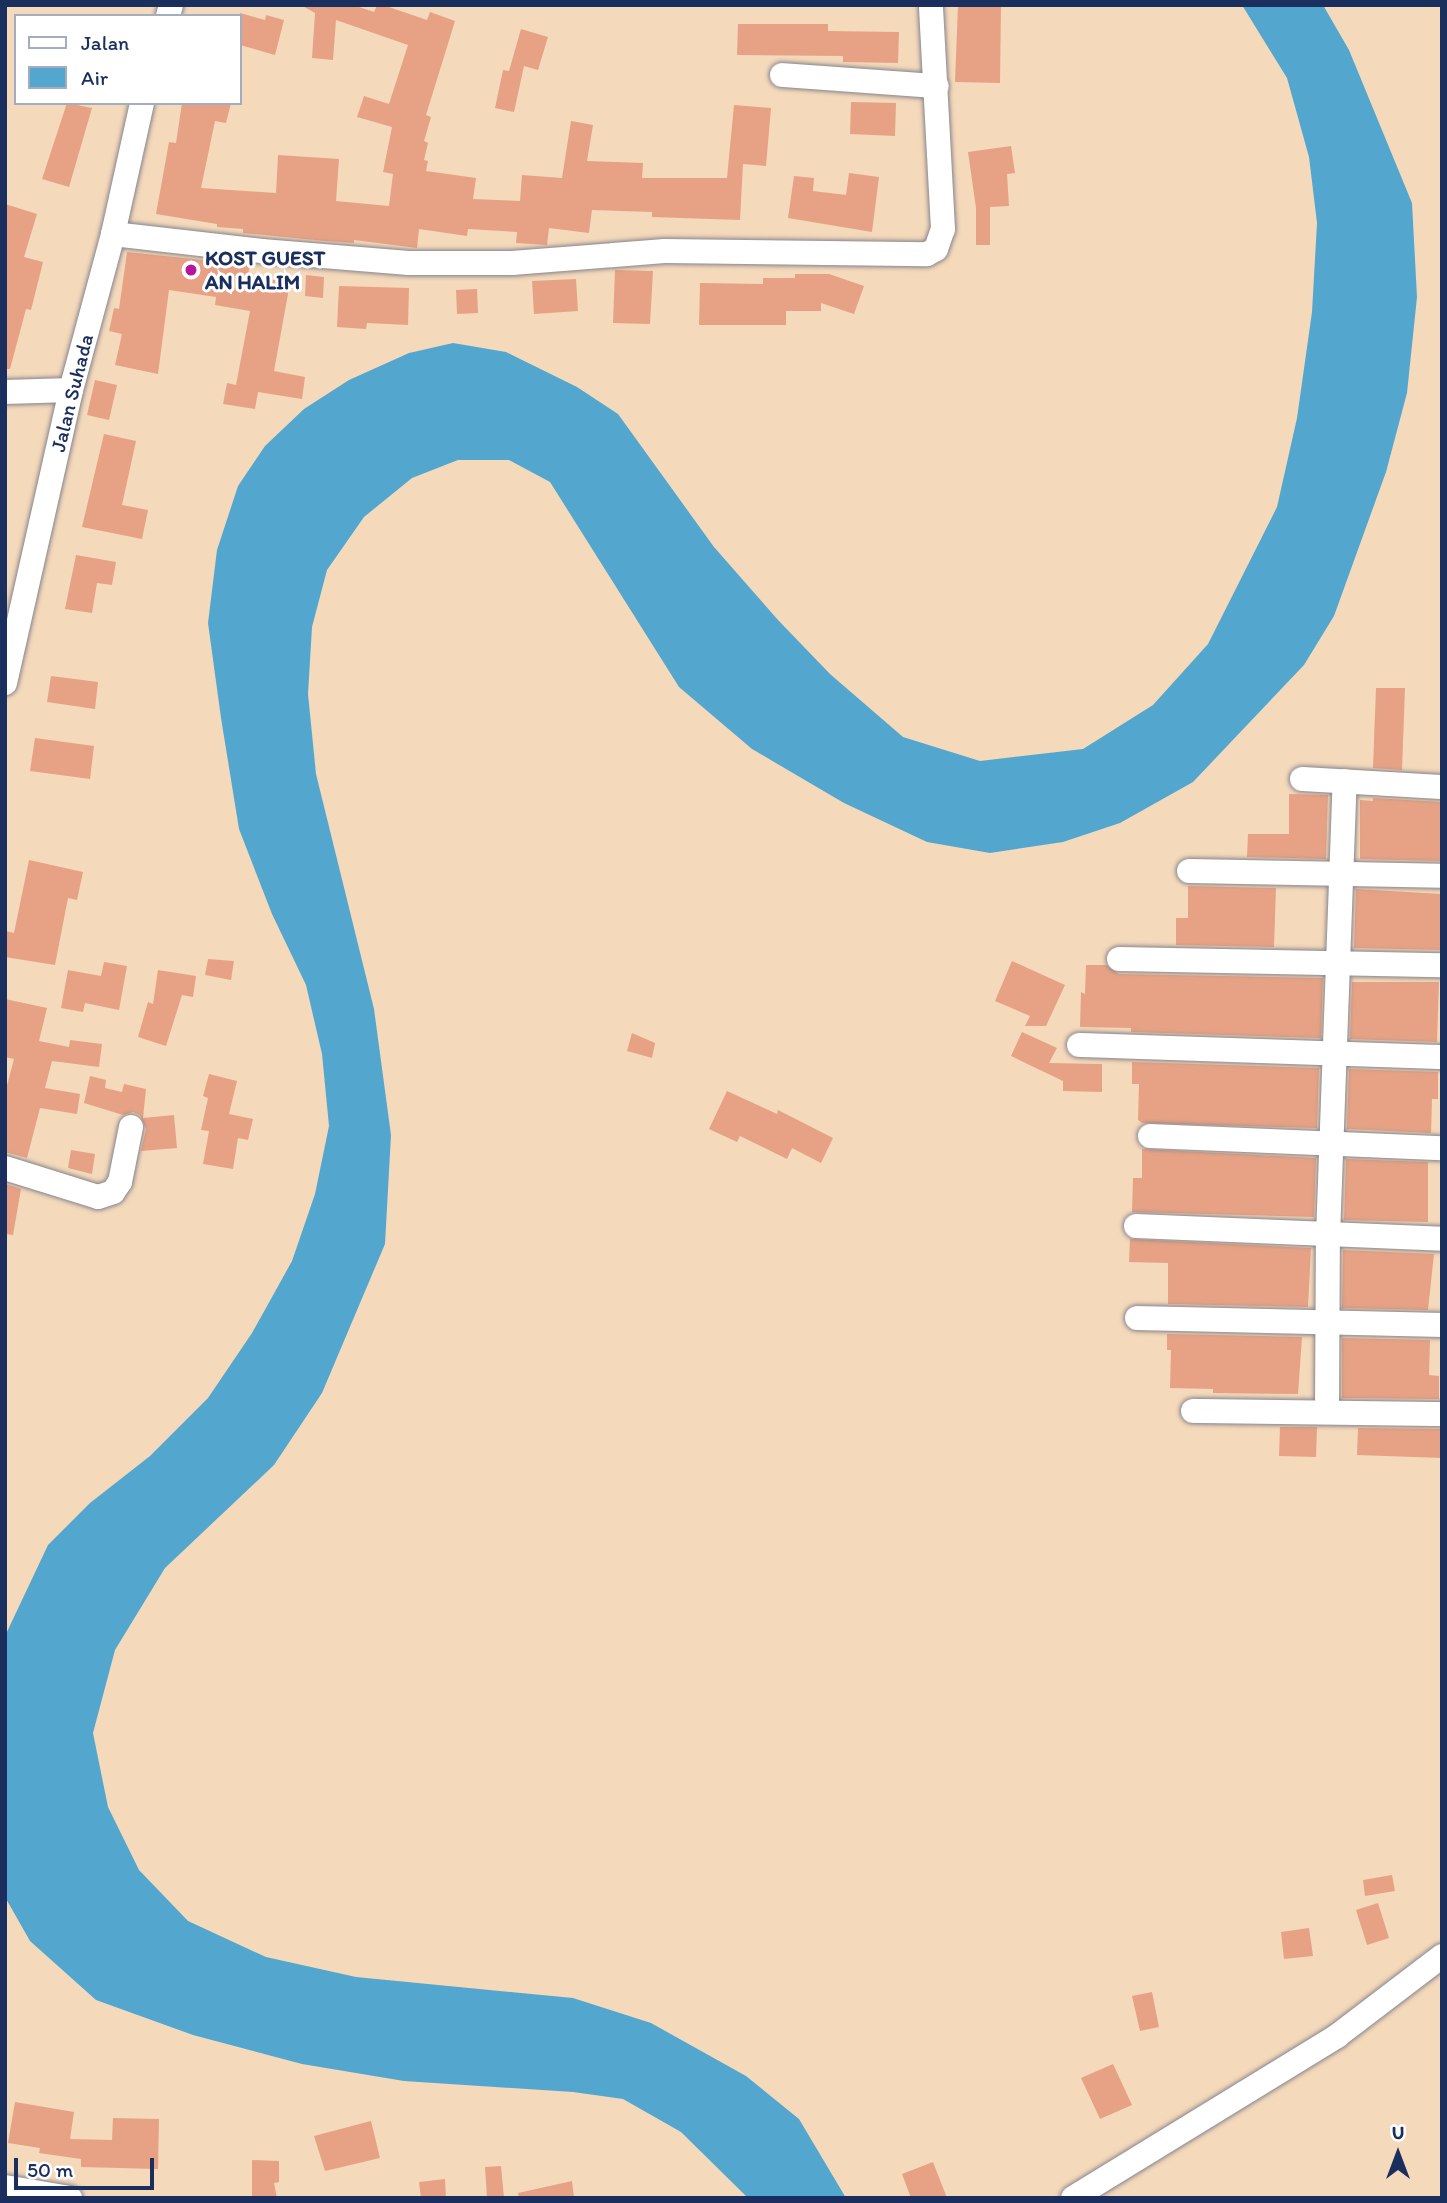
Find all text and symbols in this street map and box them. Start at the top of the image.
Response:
legend [14,14,242,105]
text: Jalan [81,30,129,55]
text: Air [81,65,108,90]
place label: KOST GUEST AN HALIM [205,245,325,295]
marker: KOST GUEST AN HALIM [183,262,199,278]
street label: Jalan Suhada [45,332,99,454]
north arrow [1363,2119,1433,2189]
text: U [1392,2121,1404,2144]
scale bar [18,2144,158,2188]
text: 50 m [27,2157,73,2182]

